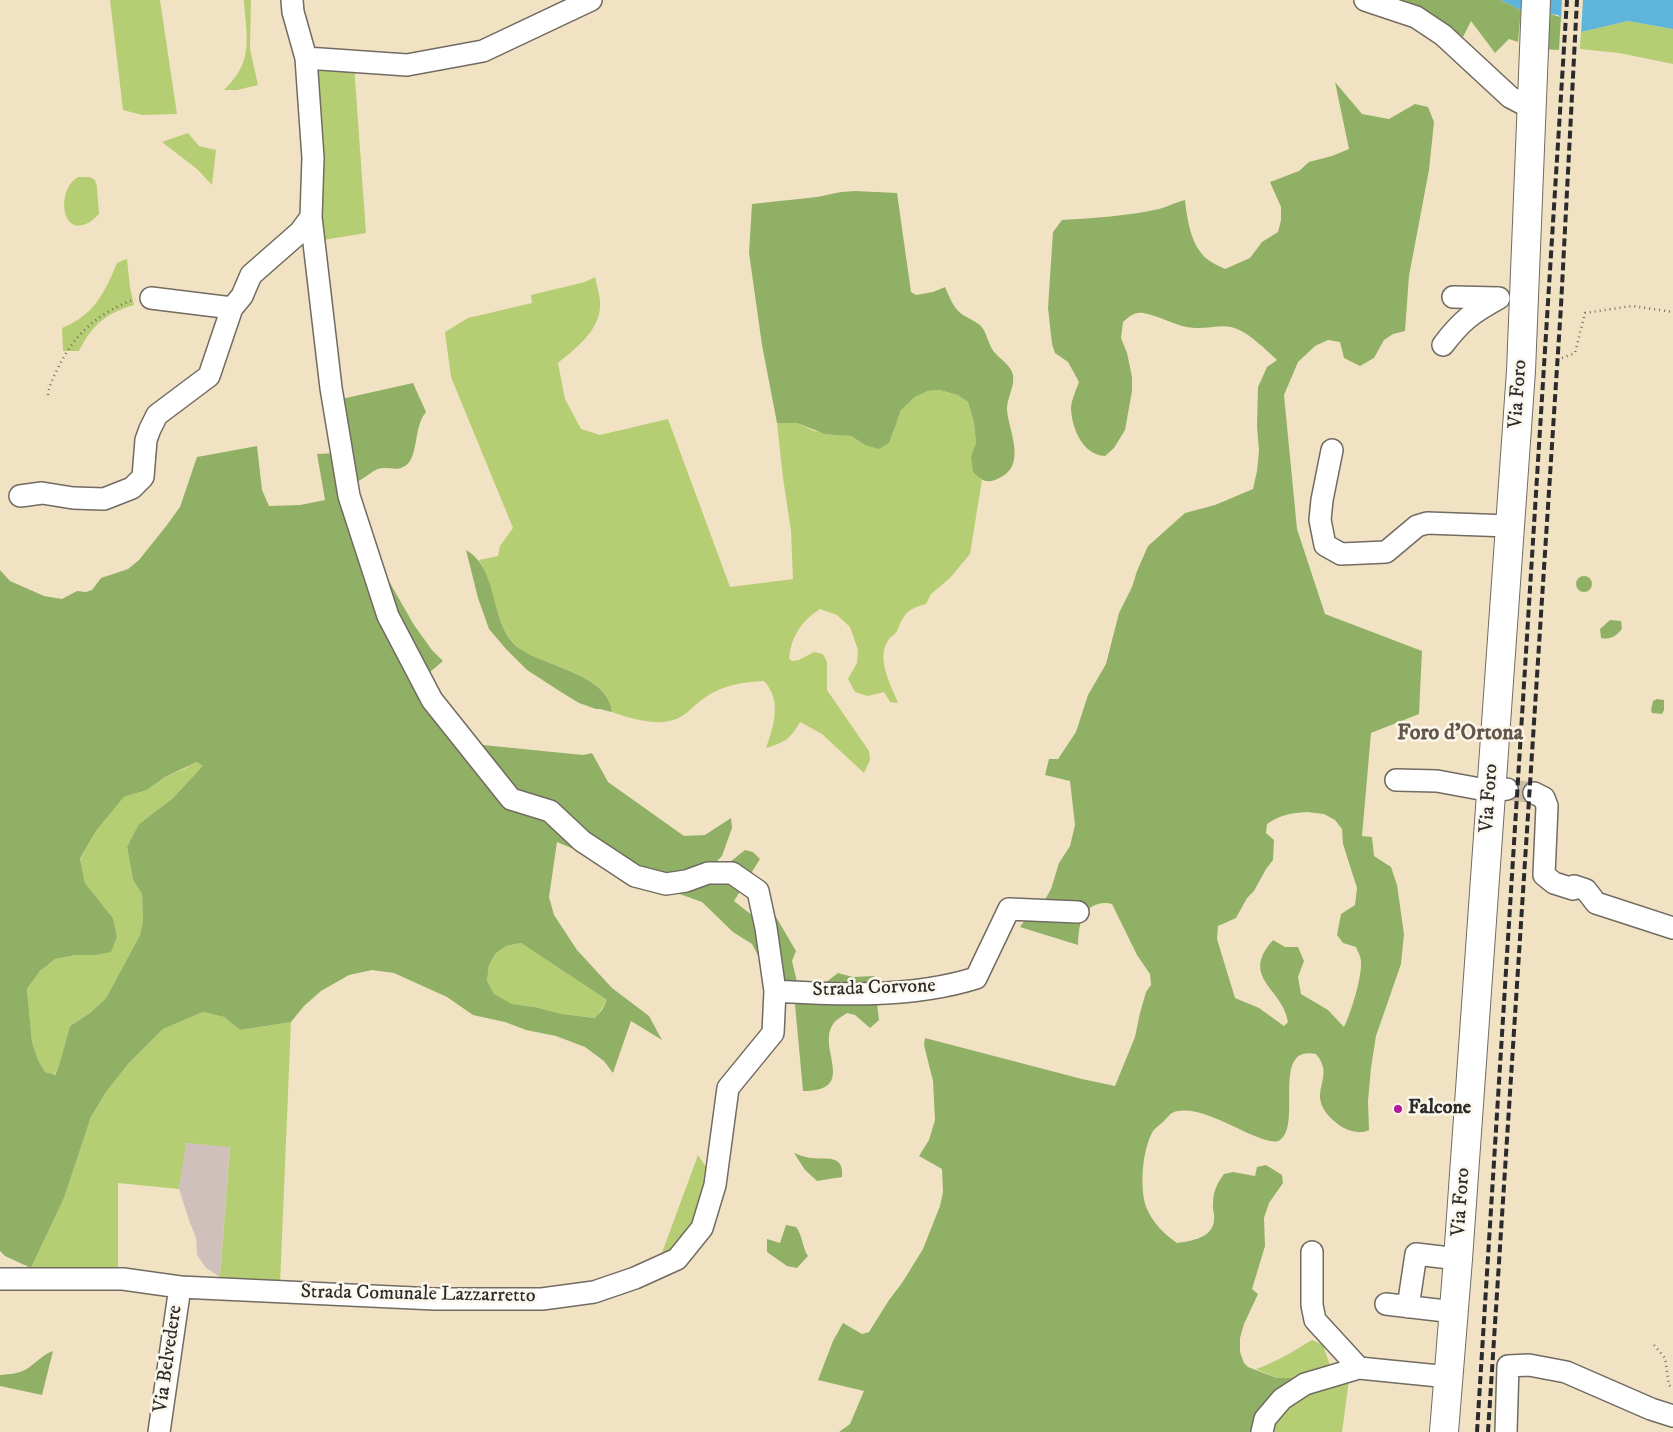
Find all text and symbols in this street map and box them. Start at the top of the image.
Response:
street label: Via Foro [1505,359,1533,429]
district label: Foro d'Ortona [1397,721,1523,747]
street label: Via Foro [1476,763,1504,833]
street label: Strada Corvone [812,975,936,1003]
place label: Falcone [1408,1097,1471,1121]
marker: Falcone [1392,1103,1404,1115]
street label: Via Foro [1448,1167,1476,1237]
street label: Strada Comunale Lazzarretto [300,1281,536,1309]
street label: Via Belvedere [150,1304,188,1414]

